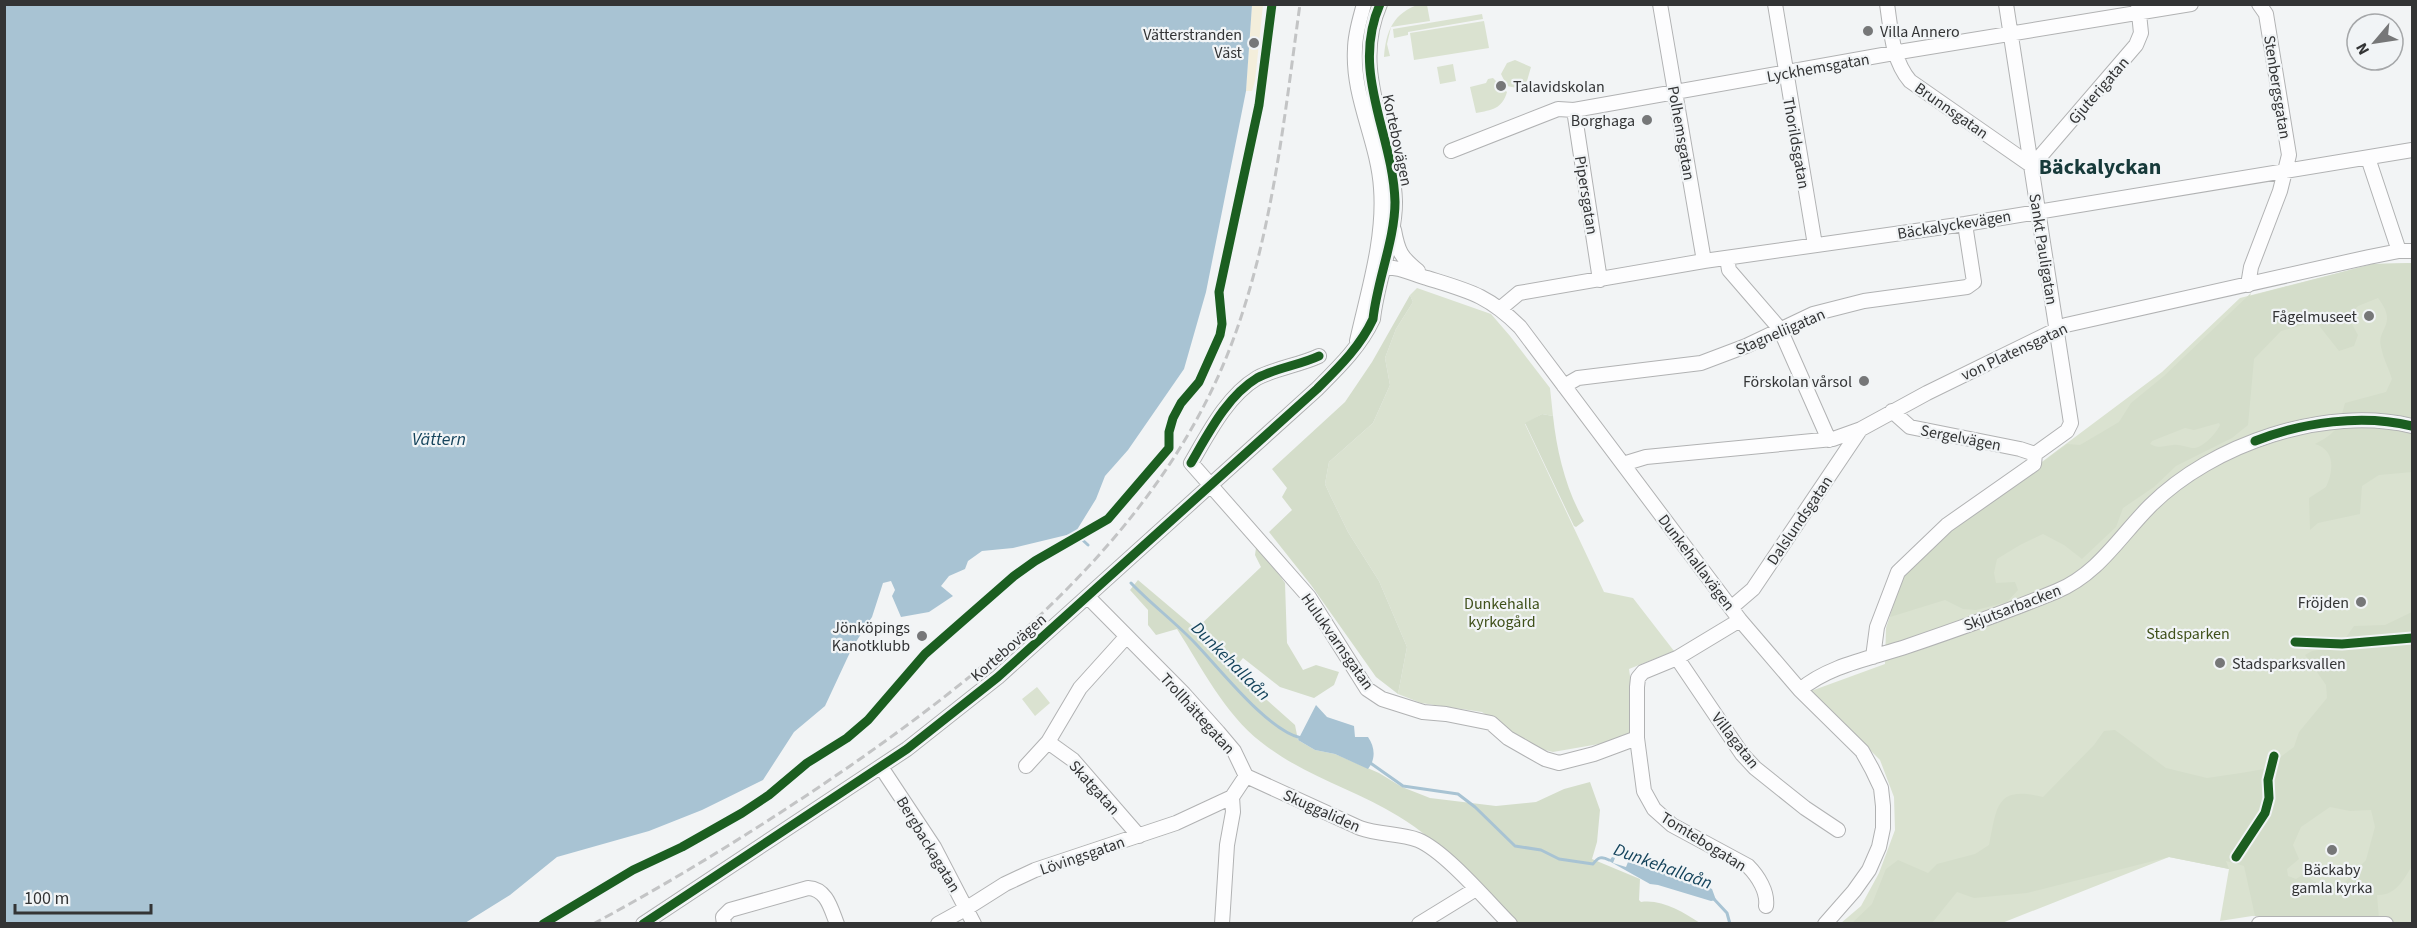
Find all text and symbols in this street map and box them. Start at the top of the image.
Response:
north arrow [2345,12,2405,72]
place label: Villa Annero [1880,21,1960,43]
place label: Vätterstranden Väst [1143,24,1243,64]
marker: Villa Annero [1861,24,1875,38]
street label: Stenbergsgatan [2258,34,2296,140]
marker: Vätterstranden Väst [1247,36,1261,50]
text: N [2351,39,2375,59]
street label: Lyckhemsgatan [1765,48,1871,88]
street label: Gjuterigatan [2063,52,2134,129]
place label: Talavidskolan [1513,76,1605,98]
street label: Brunnsgatan [1910,77,1993,144]
marker: Talavidskolan [1494,79,1508,93]
street label: Polhemsgatan [1662,84,1700,182]
street label: Kortebovägen [1377,92,1418,188]
street label: Thorildsgatan [1777,96,1815,191]
place label: Borghaga [1571,110,1635,132]
marker: Borghaga [1640,113,1654,127]
district label: Bäckalyckan [2039,151,2161,183]
street label: Pipersgatan [1569,154,1603,236]
street label: Sankt Pauligatan [2023,192,2063,306]
street label: Bäckalyckevägen [1896,205,2013,245]
street label: Stagneliigatan [1732,303,1829,361]
place label: Fågelmuseet [2272,306,2358,328]
marker: Fågelmuseet [2362,309,2376,323]
street label: von Platensgatan [1958,318,2071,386]
place label: Förskolan vårsol [1743,371,1852,393]
marker: Förskolan vårsol [1857,374,1871,388]
street label: Sergelvägen [1919,419,2003,457]
water label: Vättern [412,427,466,452]
street label: Dalslundsgatan [1762,472,1838,570]
street label: Dunkehallavägen [1653,510,1740,615]
street label: Skjutsarbacken [1960,579,2064,637]
street label: Hulukvarnsgatan [1296,589,1379,694]
place label: Fröjden [2298,592,2349,614]
park label: Dunkehalla kyrkogård [1464,593,1540,633]
marker: Fröjden [2354,595,2368,609]
street label: Kortebovägen [966,609,1051,687]
water label: Dunkehallaån [1185,616,1276,707]
place label: Jönköpings Kanotklubb [832,617,910,657]
park label: Stadsparken [2146,623,2230,645]
marker: Jönköpings Kanotklubb [915,629,929,643]
place label: Stadsparksvallen [2232,653,2346,675]
marker: Stadsparksvallen [2213,656,2227,670]
street label: Trollhättegatan [1155,668,1240,759]
street label: Villagatan [1706,708,1764,773]
street label: Skatgatan [1064,755,1125,820]
street label: Skuggaliden [1279,784,1364,838]
street label: Bergbackagatan [891,792,965,897]
street label: Tomtebogatan [1656,807,1751,877]
street label: Lövingsgatan [1037,831,1128,881]
water label: Dunkehallaån [1610,837,1716,896]
marker: Bäckaby gamla kyrka [2325,843,2339,857]
place label: Bäckaby gamla kyrka [2291,859,2373,899]
scale bar [15,877,152,915]
text: 100 m [24,886,69,911]

